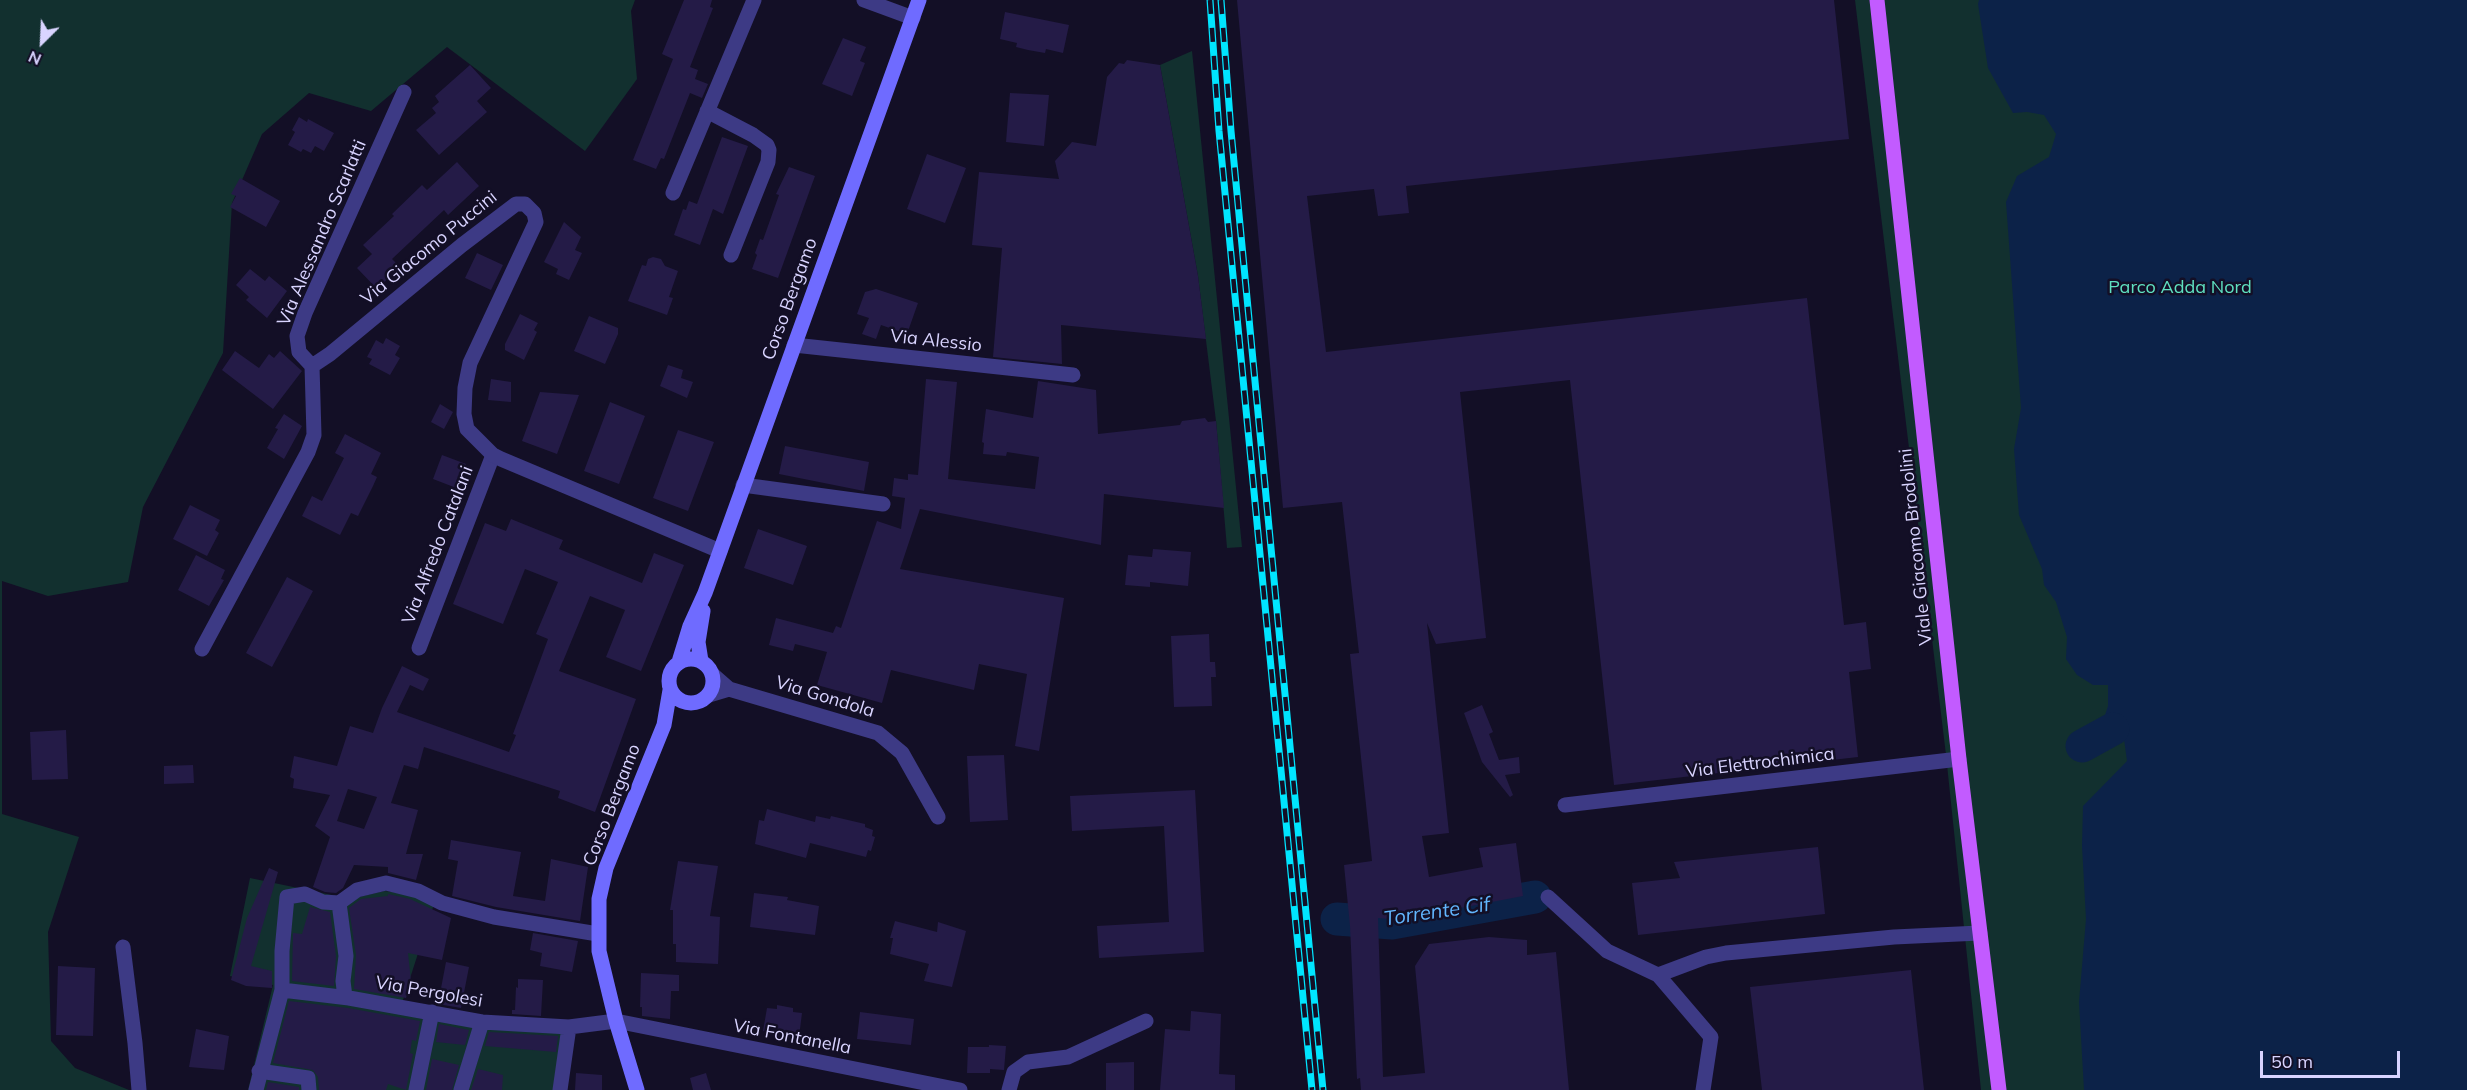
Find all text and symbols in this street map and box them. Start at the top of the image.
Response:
north arrow [12,12,72,72]
text: N [25,47,44,70]
street label: Via Alessandro Scarlatti [273,137,371,329]
street label: Via Giacomo Puccini [356,186,502,310]
street label: Corso Bergamo [758,235,822,363]
park label: Parco Adda Nord [2108,277,2252,299]
street label: Via Alessio [889,325,983,357]
street label: Viale Giacomo Brodolini [1895,447,1937,647]
street label: Via Alfredo Catalani [398,463,478,627]
street label: Via Gondola [773,672,877,722]
street label: Corso Bergamo [579,741,645,869]
street label: Via Elettrochimica [1684,743,1836,783]
water label: Torrente Cif [1382,893,1492,931]
street label: Via Pergolesi [374,972,484,1012]
street label: Via Fontanella [731,1015,853,1059]
scale bar [2263,1039,2402,1077]
text: 50 m [2271,1050,2313,1073]

